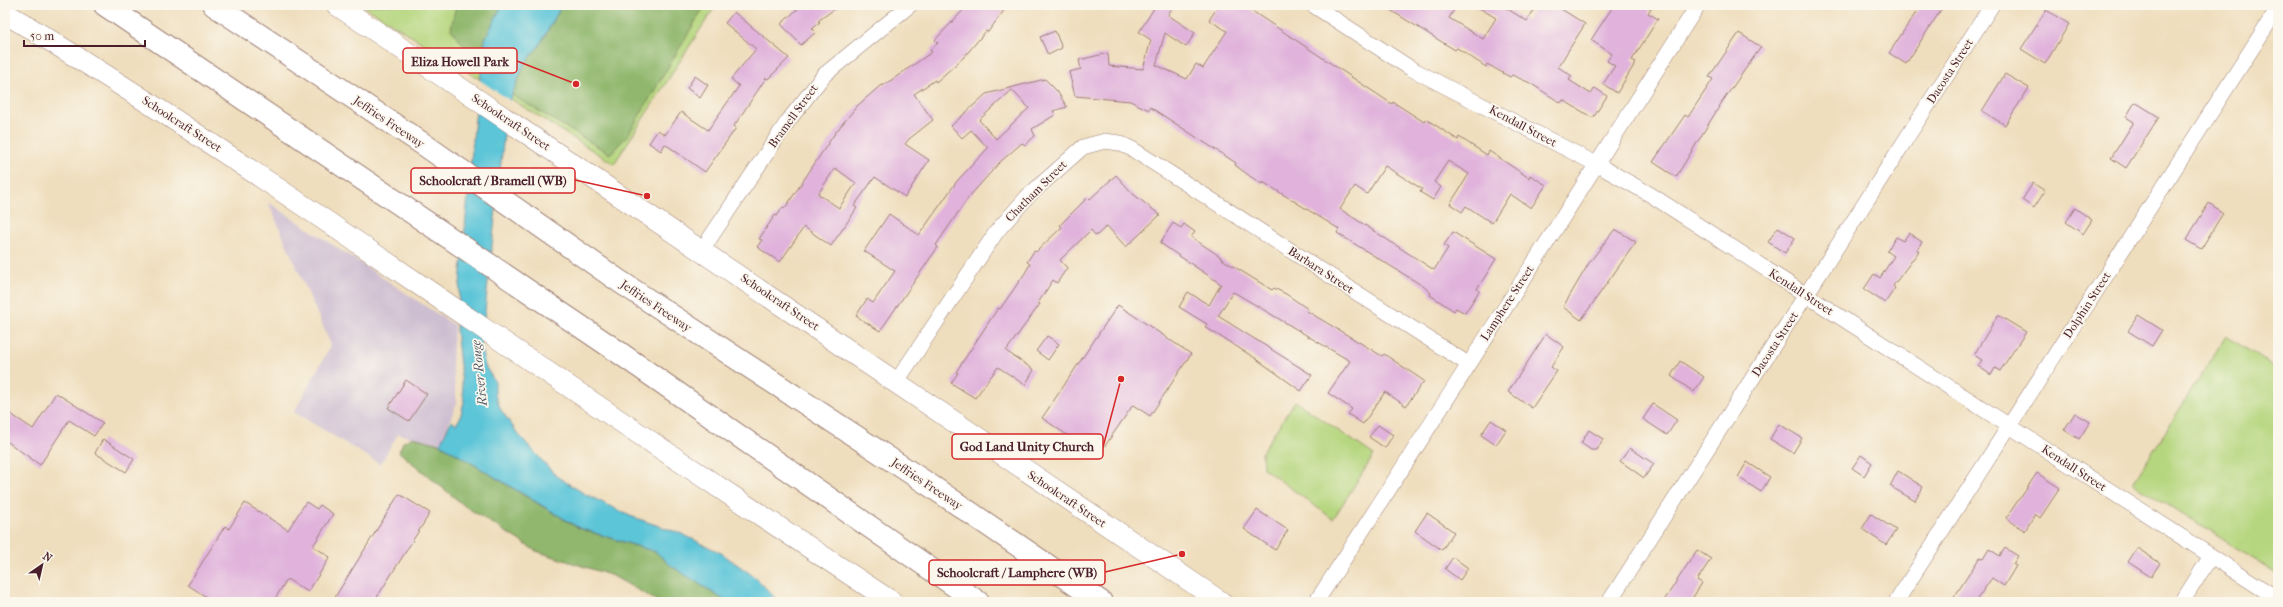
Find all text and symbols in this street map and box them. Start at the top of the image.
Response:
scale bar [24,22,145,48]
text: 50 m [30,29,54,43]
street label: Dacosta Street [1924,35,1977,106]
callout: Eliza Howell Park [403,48,517,73]
text: Eliza Howell Park [411,54,510,69]
street label: Bramell Street [765,81,821,151]
street label: Schoolcraft Street [469,91,554,154]
street label: Schoolcraft Street [140,93,225,155]
street label: Jeffries Freeway [350,93,428,151]
street label: Kendall Street [1487,102,1560,150]
street label: Chatham Street [1002,157,1070,225]
callout: Schoolcraft / Bramell (WB) [411,168,575,193]
text: Schoolcraft / Bramell (WB) [419,173,567,188]
street label: Barbara Street [1286,244,1357,297]
street label: Lamphere Street [1477,262,1537,343]
street label: Kendall Street [1766,266,1837,319]
street label: Dolphin Street [2060,269,2114,341]
street label: Schoolcraft Street [738,271,823,334]
street label: Jeffries Freeway [617,277,695,335]
street label: Dacosta Street [1749,308,1802,379]
water label: River Rouge [468,339,490,408]
callout: God Land Unity Church [952,434,1103,459]
text: God Land Unity Church [960,439,1095,455]
street label: Kendall Street [2039,442,2110,495]
street label: Jeffries Freeway [888,455,966,513]
street label: Schoolcraft Street [1025,468,1110,531]
north arrow [22,545,62,585]
text: N [40,549,55,565]
callout: Schoolcraft / Lamphere (WB) [929,560,1105,585]
text: Schoolcraft / Lamphere (WB) [937,565,1097,581]

